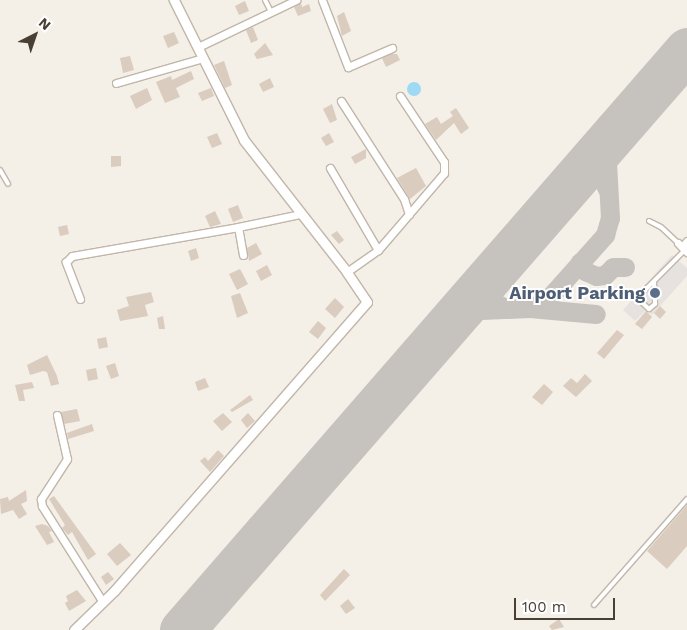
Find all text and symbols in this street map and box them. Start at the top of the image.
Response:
north arrow [10,10,60,60]
text: N [36,14,54,33]
place label: Airport Parking [509,282,645,304]
marker: Airport Parking [649,287,661,299]
scale bar [517,588,618,620]
text: 100 m [522,598,566,616]

